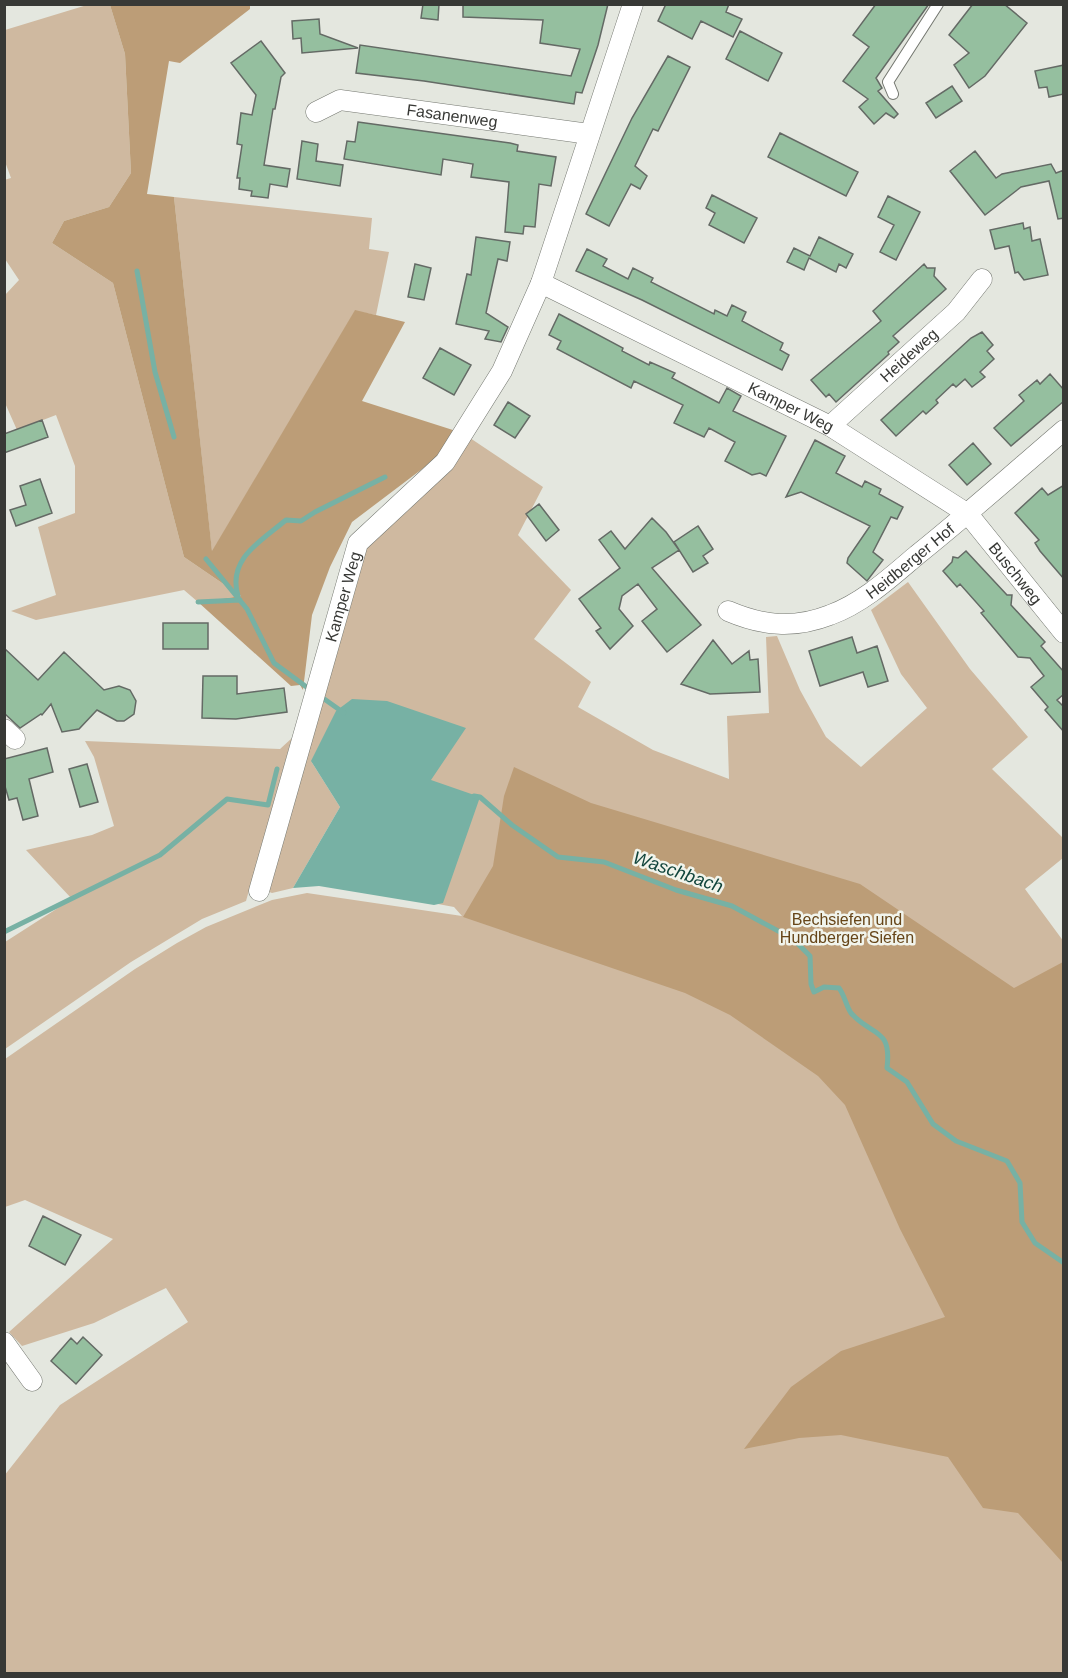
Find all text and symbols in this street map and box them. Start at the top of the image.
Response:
street label: Fasanenweg [405,101,499,130]
street label: Heideweg [877,325,941,385]
street label: Kamper Weg [745,379,836,435]
street label: Heidberger Hof [863,520,958,602]
street label: Buschweg [985,539,1045,607]
street label: Kamper Weg [322,550,364,644]
water label: Waschbach [630,847,726,897]
park label: Bechsiefen und Hundberger Siefen [780,911,914,946]

